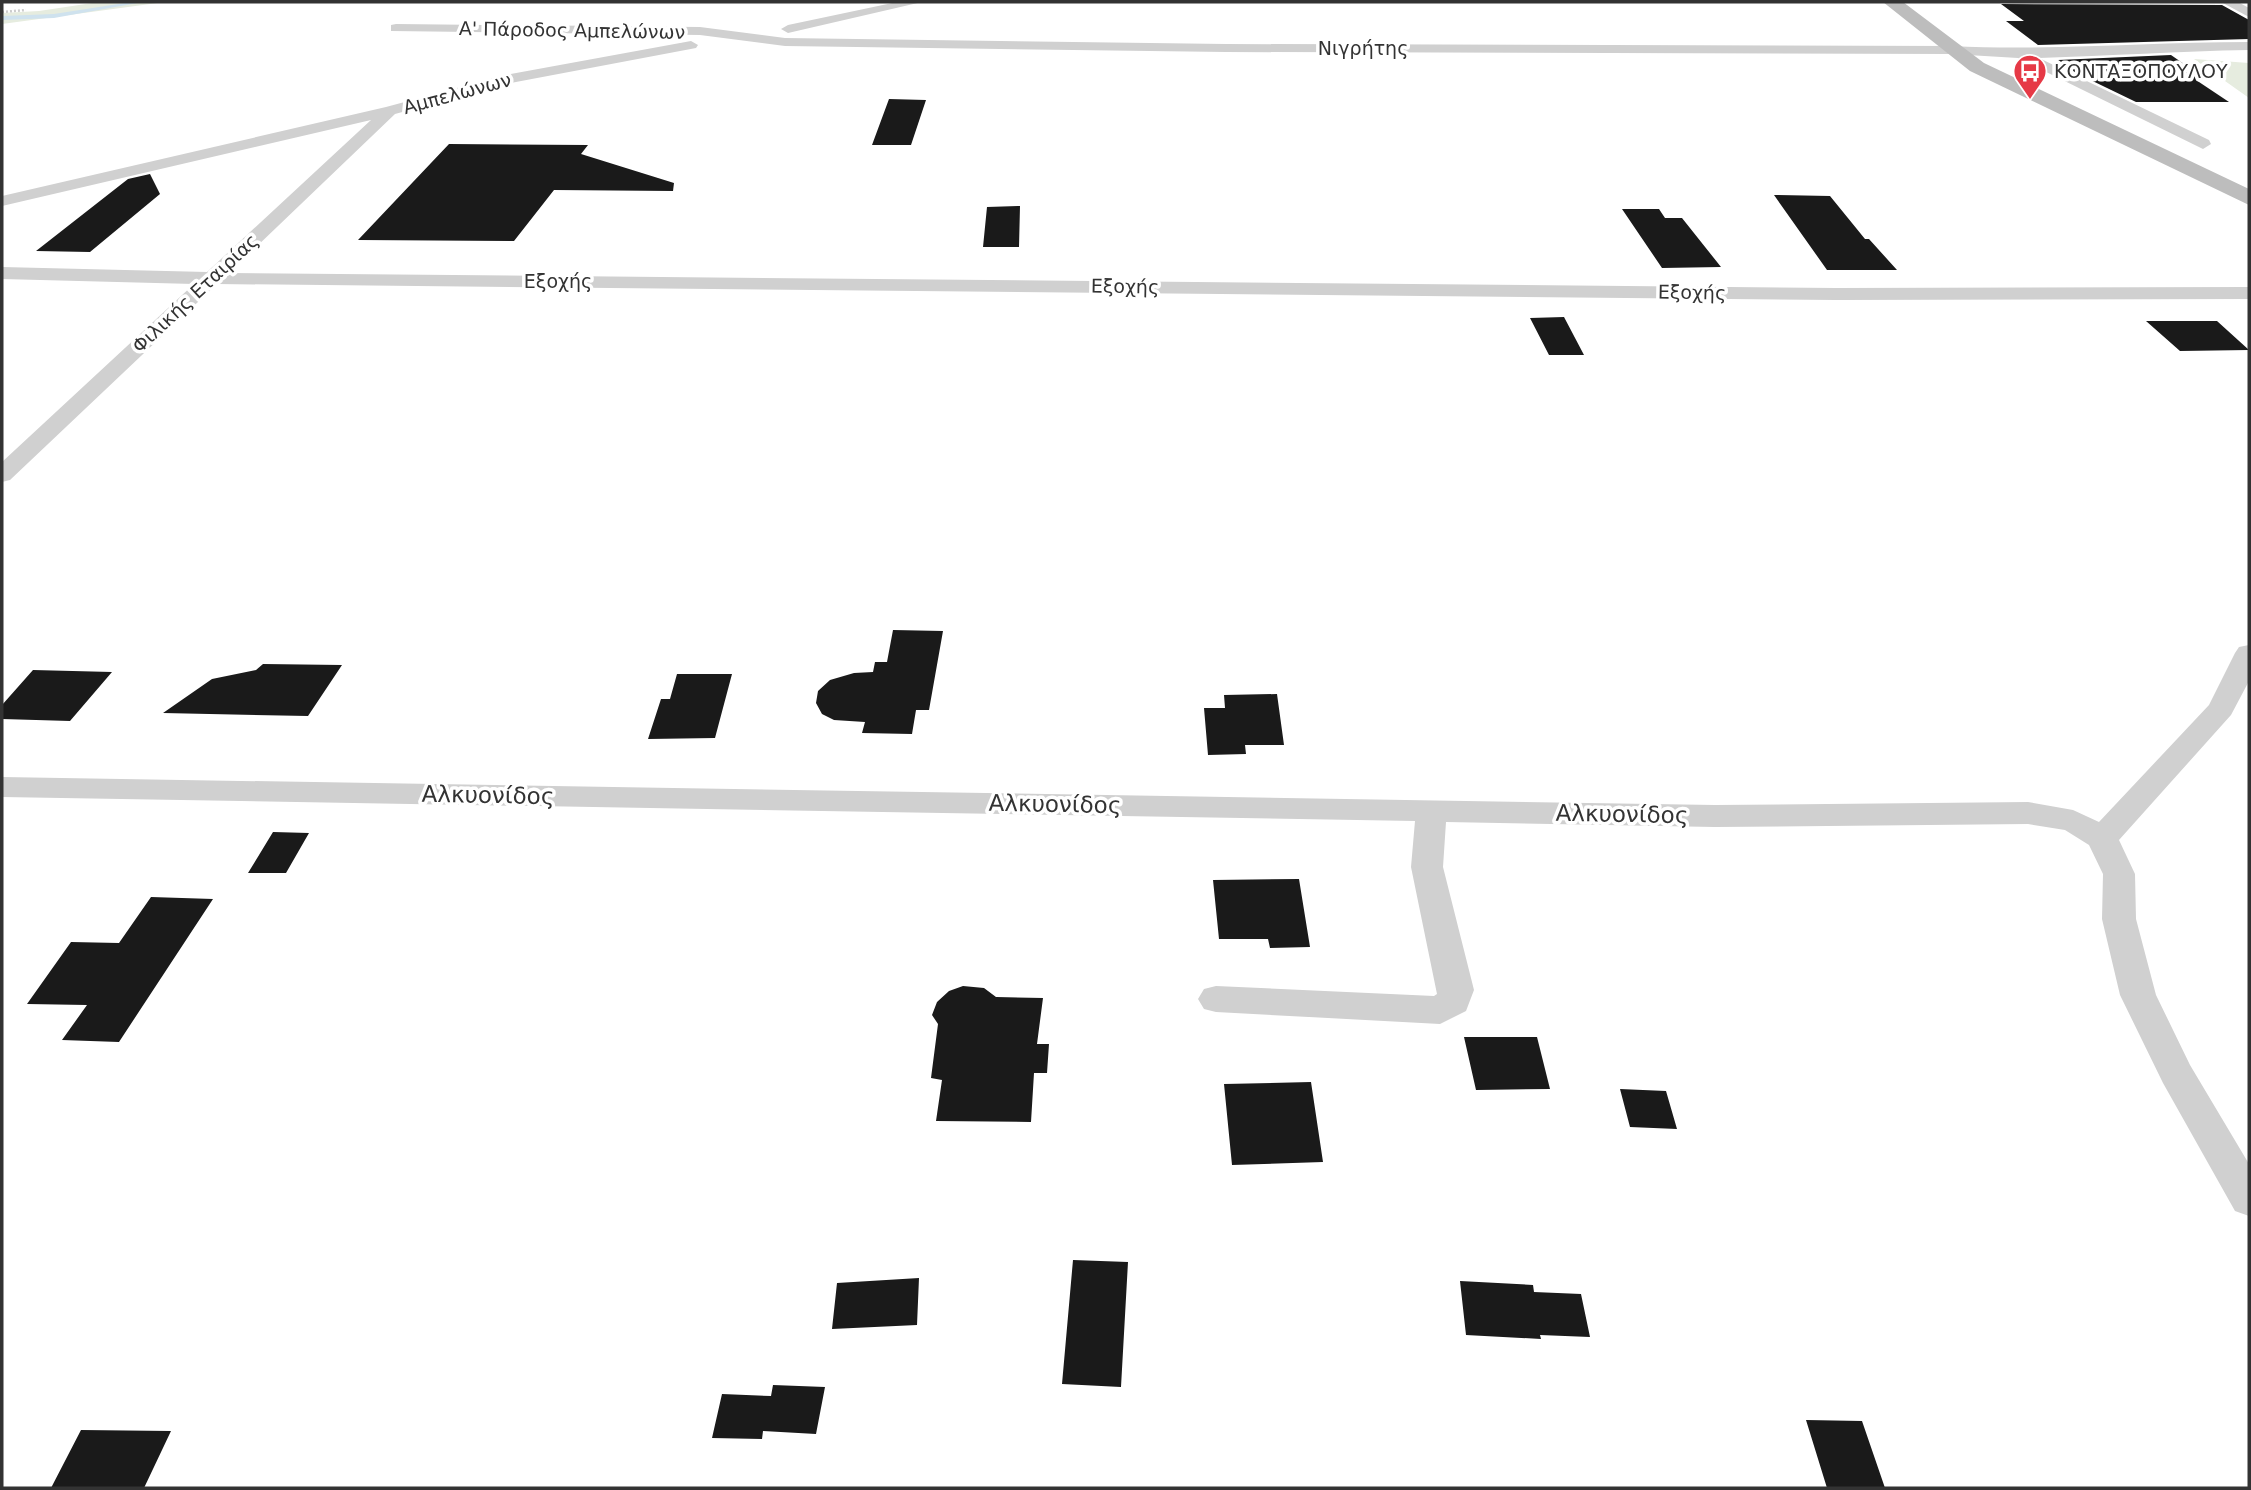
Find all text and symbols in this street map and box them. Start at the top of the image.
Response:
street label: Α' Πάροδος Αμπελώνων [459,17,685,43]
street label: Νιγρήτης [1318,37,1408,59]
bus stop icon: ΚΟΝΤΑΞΟΠΟΥΛΟΥ [2011,52,2049,101]
place label: ΚΟΝΤΑΞΟΠΟΥΛΟΥ [2054,60,2228,82]
street label: Αμπελώνων [400,68,514,118]
street label: Φιλικής Εταιρίας [128,229,262,357]
street label: Εξοχής [524,270,592,292]
street label: Εξοχής [1091,274,1159,298]
street label: Εξοχής [1658,280,1726,304]
street label: Αλκυονίδος [422,781,554,809]
street label: Αλκυονίδος [989,790,1121,818]
street label: Αλκυονίδος [1556,800,1688,828]

